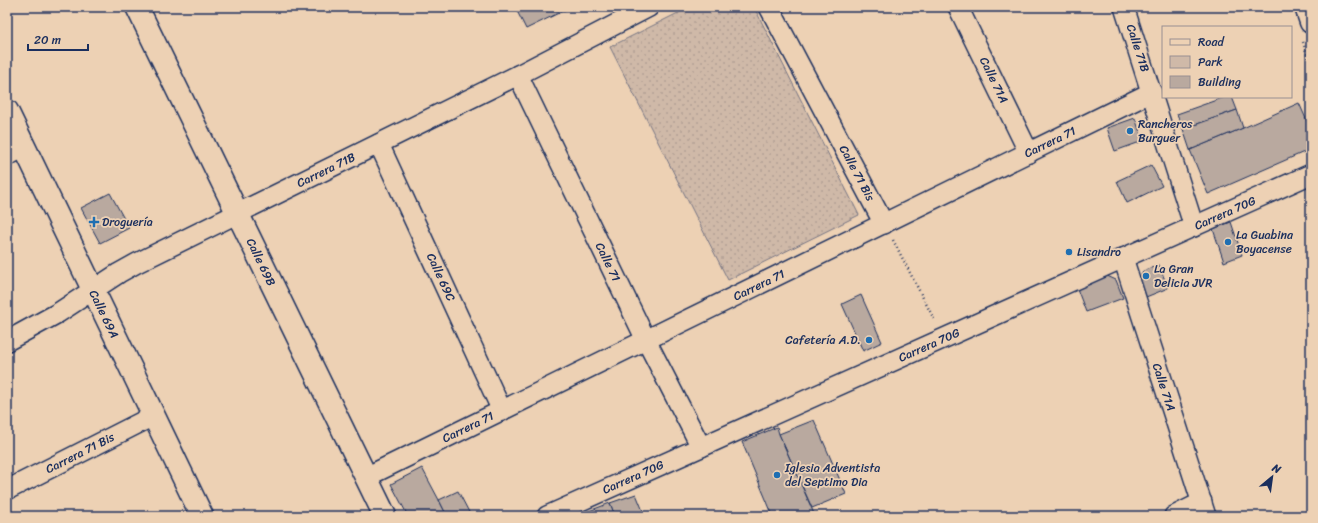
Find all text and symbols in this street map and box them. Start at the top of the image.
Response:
street label: Calle 71B [1120,21,1156,75]
scale bar [28,26,88,52]
legend [1162,26,1292,98]
text: 20 m [34,29,61,51]
text: Road [1198,31,1225,53]
text: Park [1198,51,1223,73]
street label: Calle 71A [973,53,1015,107]
text: Building [1198,71,1241,93]
place label: Rancheros Burguer [1138,113,1193,149]
street label: Carrera 71 [1020,120,1080,164]
marker: Rancheros Burguer [1125,126,1135,136]
street label: Calle 71 Bis [833,141,881,206]
street label: Carrera 71B [293,146,360,194]
street label: Carrera 70G [1191,189,1260,236]
place label: Droguería [102,211,153,233]
marker: Droguería [89,217,99,227]
place label: La Guabina Boyacense [1236,224,1294,260]
street label: Calle 69B [240,234,282,290]
marker: La Guabina Boyacense [1223,237,1233,247]
street label: Calle 71 [589,238,627,286]
place label: Lisandro [1077,241,1121,263]
marker: Lisandro [1064,247,1074,257]
street label: Calle 69C [420,249,462,305]
place label: La Gran Delicia JVR [1154,258,1212,294]
street label: Carrera 71 [729,263,789,307]
marker: La Gran Delicia JVR [1141,271,1151,281]
street label: Calle 69A [83,286,125,342]
street label: Carrera 70G [895,321,964,368]
place label: Cafetería A.D. [785,329,861,351]
marker: Cafetería A.D. [864,335,874,345]
street label: Calle 71A [1146,360,1182,414]
street label: Carrera 71 [438,405,498,449]
street label: Carrera 71 Bis [42,426,119,480]
street label: Carrera 70G [599,453,668,500]
place label: Iglesia Adventista del Septimo Dia [784,457,880,493]
north arrow [1252,457,1292,497]
text: N [1268,458,1285,479]
marker: Iglesia Adventista del Septimo Dia [772,470,782,480]

